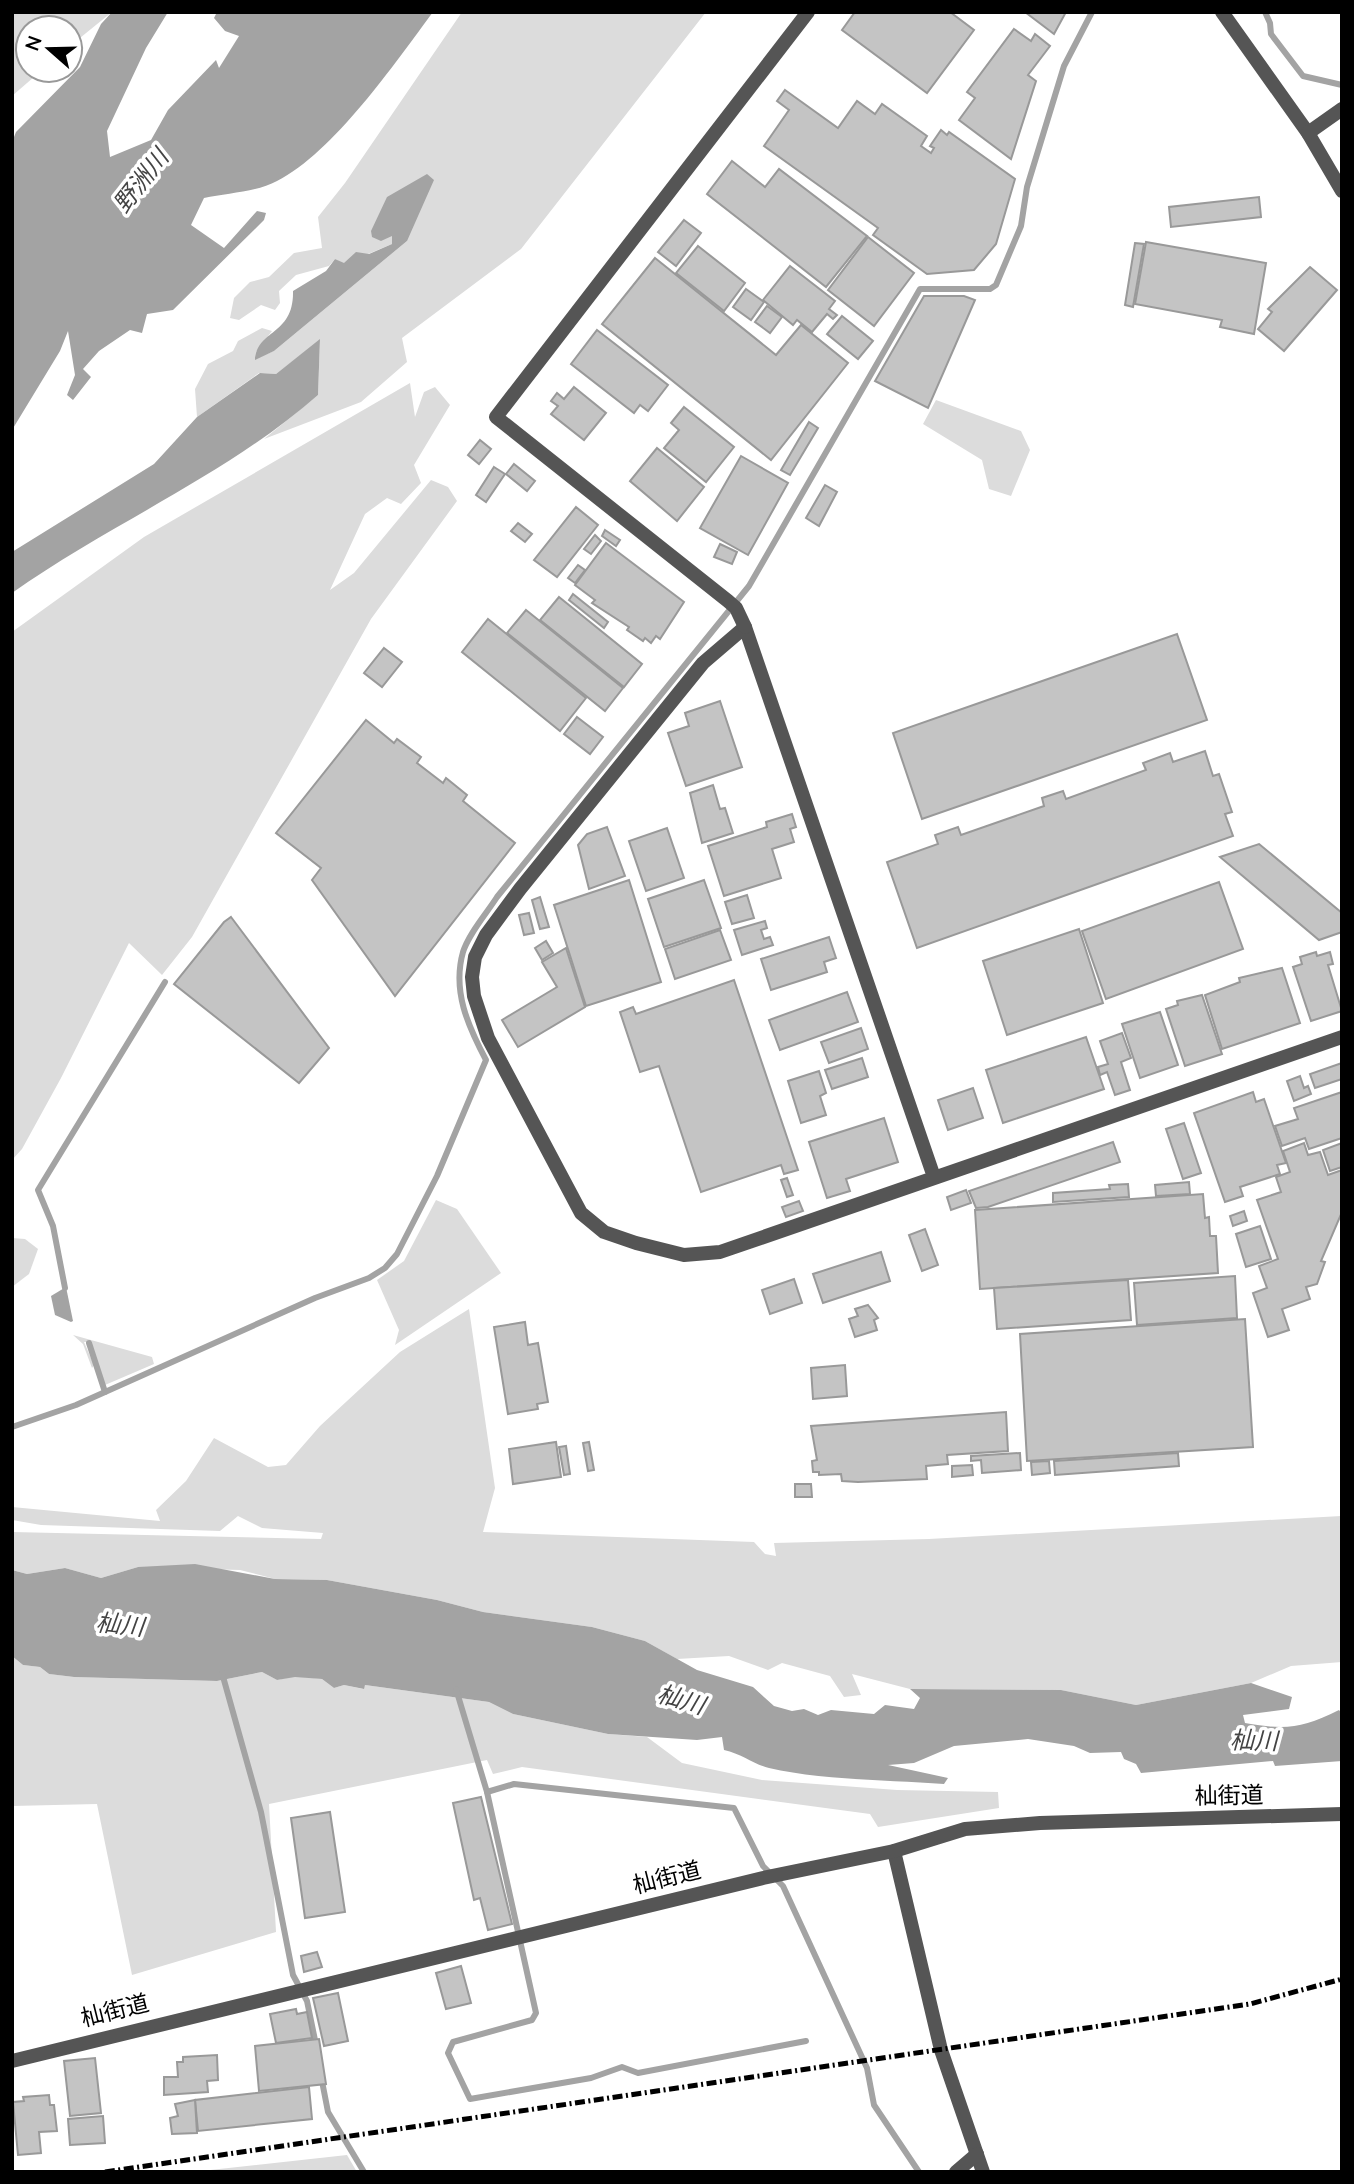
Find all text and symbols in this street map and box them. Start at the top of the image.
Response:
north arrow [14,14,84,84]
text: N [19,32,49,55]
water label: 野洲川 [106,140,178,219]
water label: 杣川 [94,1607,149,1644]
water label: 杣川 [654,1678,711,1723]
water label: 杣川 [1230,1725,1281,1757]
street label: 杣街道 [1194,1780,1264,1812]
street label: 杣街道 [630,1855,704,1901]
street label: 杣街道 [78,1988,152,2034]

